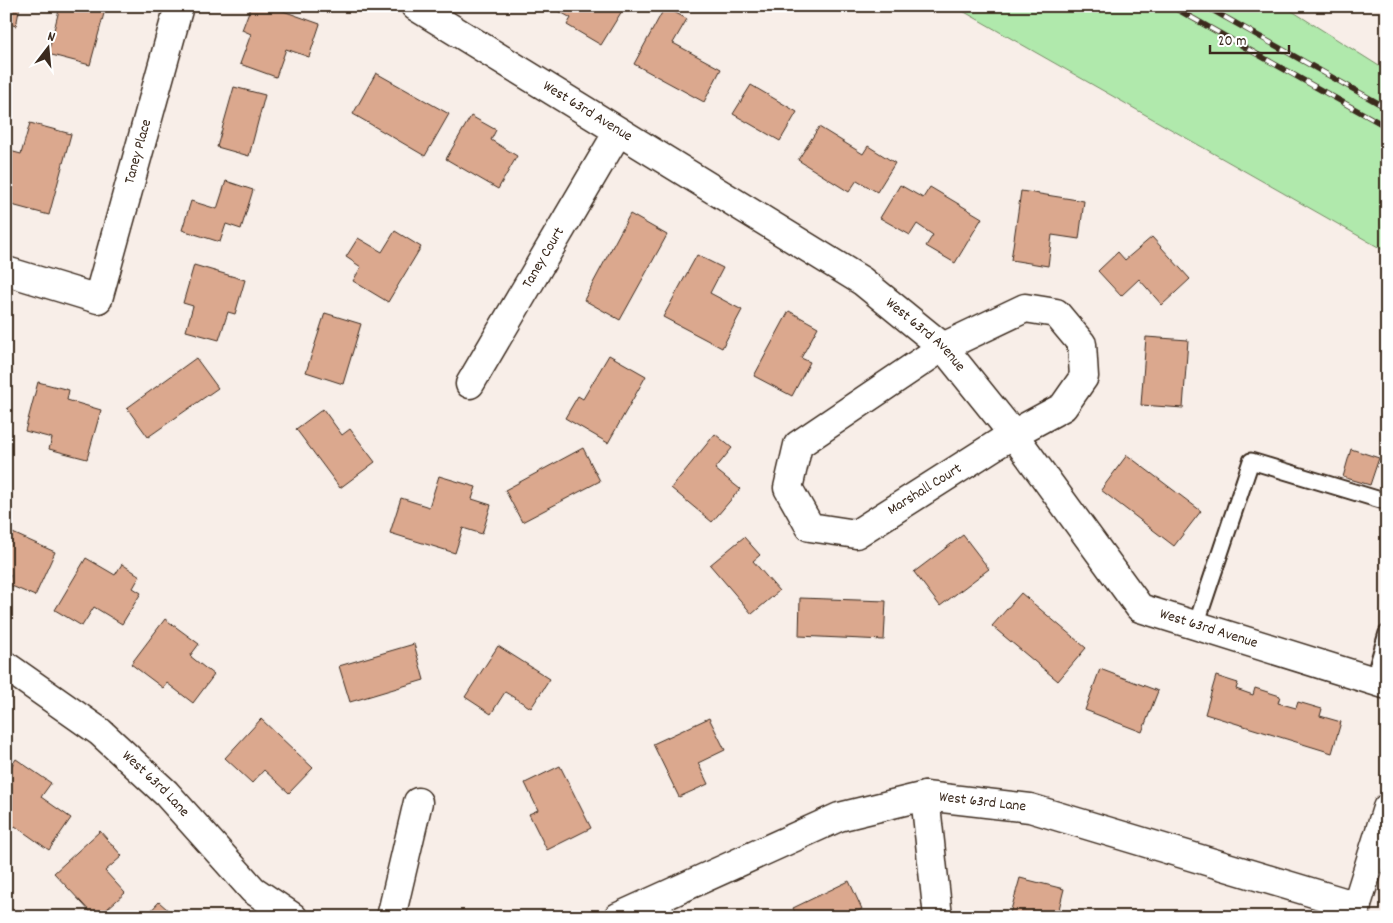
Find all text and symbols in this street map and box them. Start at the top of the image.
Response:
north arrow [22,22,72,72]
scale bar [1210,22,1289,54]
text: N [45,27,57,48]
text: 20 m [1218,31,1246,53]
street label: West 63rd Avenue [538,76,636,148]
street label: Taney Place [119,116,158,187]
street label: Taney Court [517,223,571,293]
street label: West 63rd Avenue [880,293,970,377]
street label: Marshall Court [884,458,967,522]
street label: West 63rd Avenue [1157,604,1261,655]
street label: West 63rd Lane [116,746,194,823]
street label: West 63rd Lane [938,787,1028,819]

